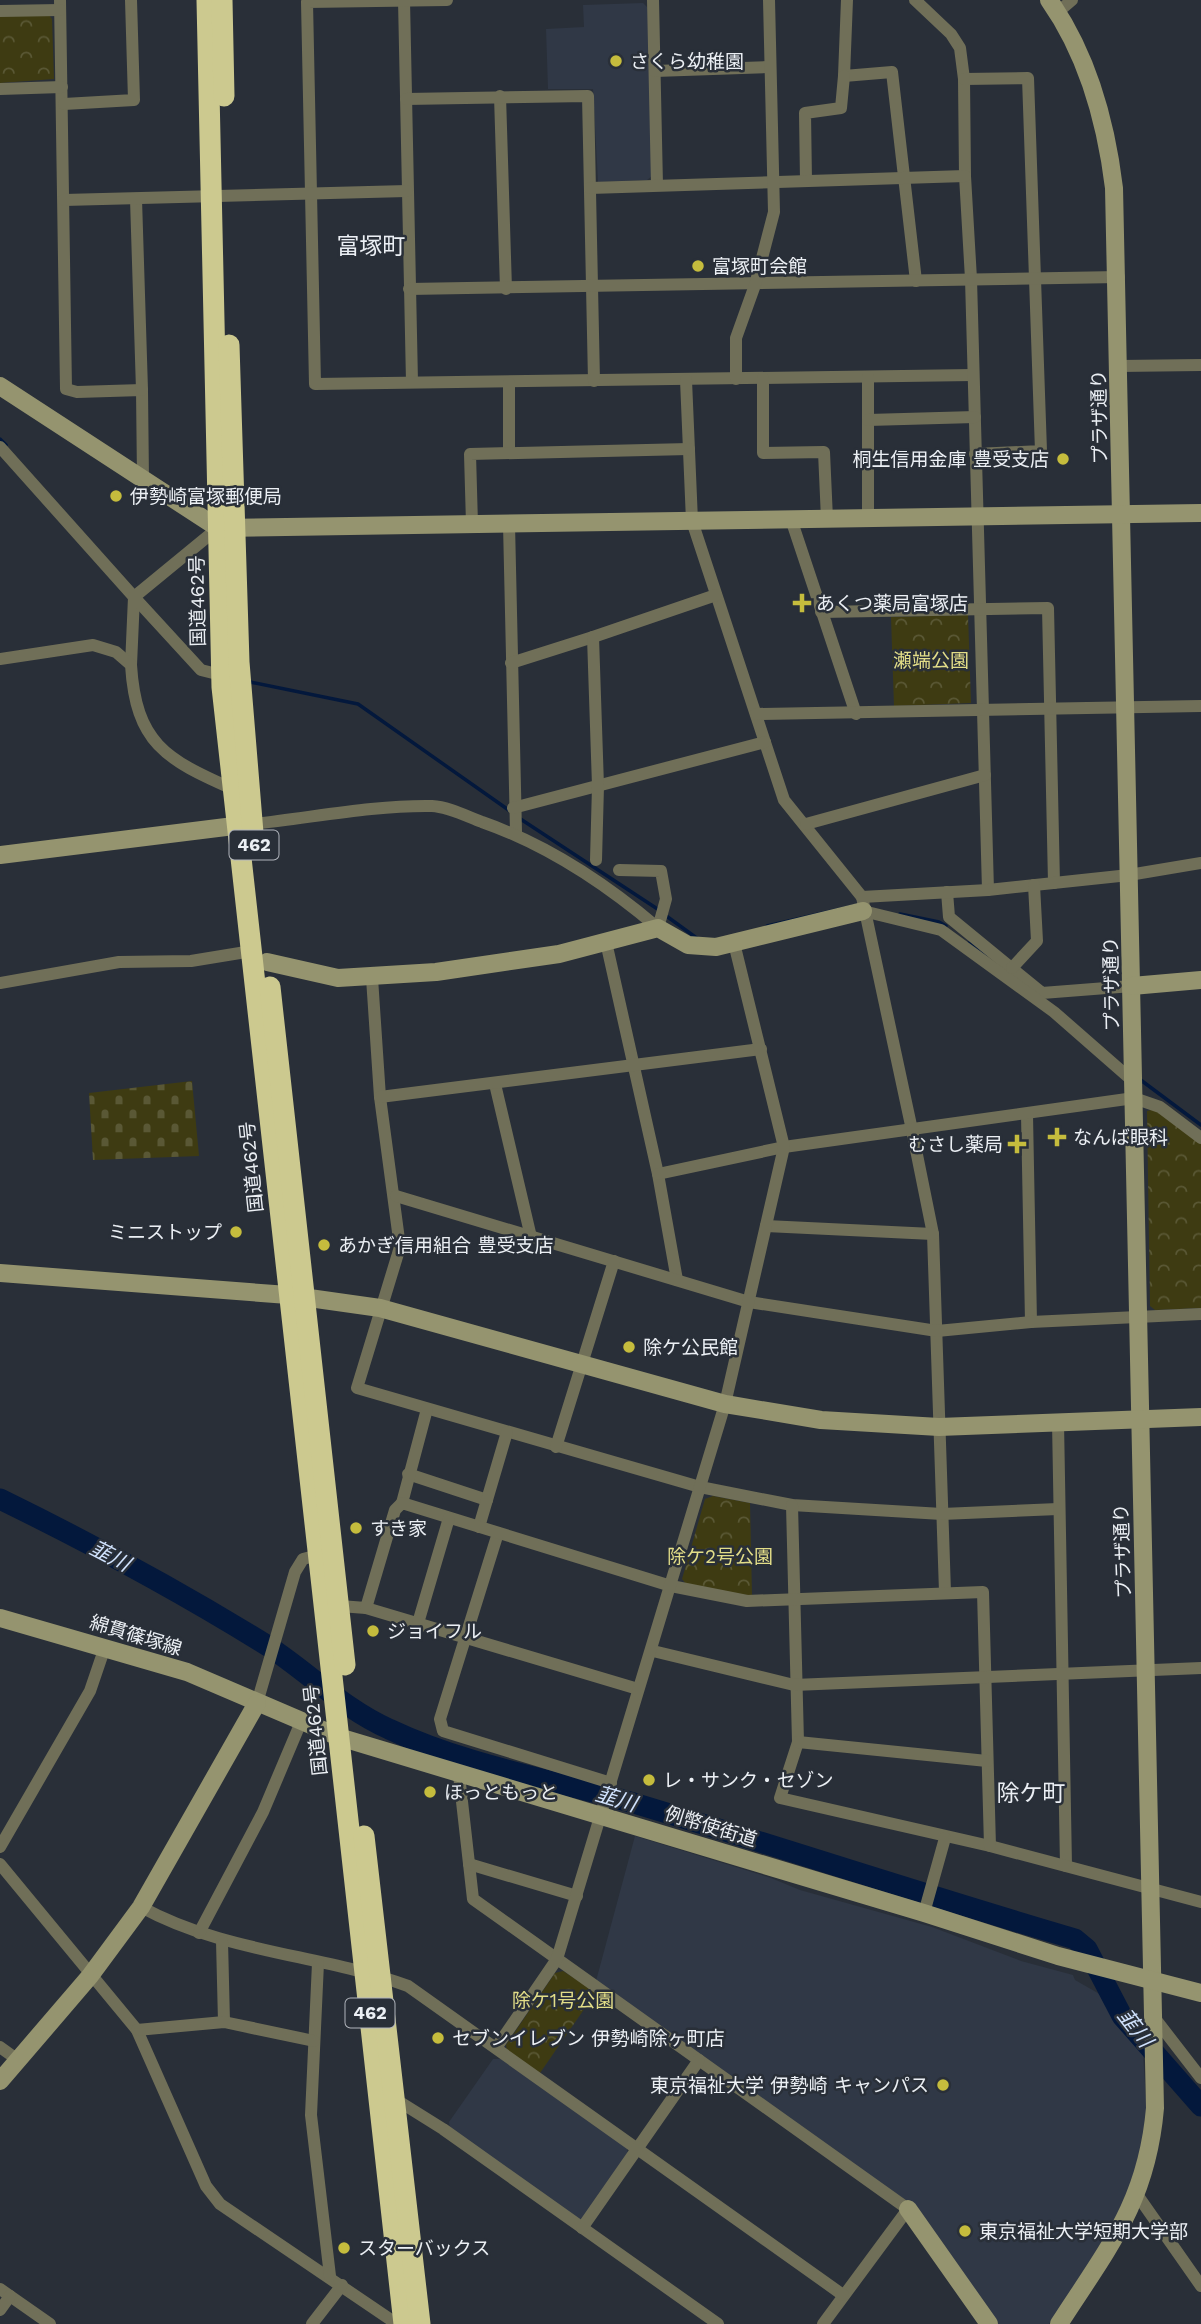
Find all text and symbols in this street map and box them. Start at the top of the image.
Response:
place label: さくら幼稚園 [630,50,744,73]
marker: さくら幼稚園 [608,53,624,69]
district label: 富塚町 [337,233,406,260]
place label: 富塚町会館 [712,255,807,278]
marker: 富塚町会館 [690,258,706,274]
street label: プラザ通り [1087,369,1112,465]
place label: 桐生信用金庫 豊受支店 [853,448,1049,471]
marker: 桐生信用金庫 豊受支店 [1055,451,1071,467]
place label: 伊勢崎富塚郵便局 [130,485,282,508]
marker: 伊勢崎富塚郵便局 [108,488,124,504]
street label: 国道462号 [185,555,210,647]
place label: あくつ薬局富塚店 [816,592,968,615]
marker: あくつ薬局富塚店 [794,595,810,611]
park label: 瀬端公園 [893,649,969,672]
road number: 462 [230,830,278,860]
street label: プラザ通り [1099,936,1124,1032]
street label: 国道462号 [235,1120,268,1214]
place label: なんば眼科 [1073,1126,1168,1149]
marker: なんば眼科 [1047,1127,1067,1147]
place label: むさし薬局 [908,1133,1003,1156]
marker: むさし薬局 [1009,1136,1025,1152]
place label: ミニストップ [108,1221,222,1244]
marker: ミニストップ [228,1224,244,1240]
place label: あかぎ信用組合 豊受支店 [338,1234,553,1257]
marker: あかぎ信用組合 豊受支店 [316,1237,332,1253]
place label: 除ケ公民館 [643,1336,738,1359]
marker: 除ケ公民館 [621,1339,637,1355]
street label: プラザ通り [1109,1503,1136,1599]
place label: すき家 [370,1517,427,1540]
marker: すき家 [348,1520,364,1536]
water label: 韮川 [86,1535,136,1577]
park label: 除ケ2号公園 [667,1545,773,1568]
street label: 綿貫篠塚線 [87,1611,185,1660]
place label: ジョイフル [387,1620,482,1643]
marker: ジョイフル [365,1623,381,1639]
street label: 国道462号 [299,1683,332,1777]
place label: レ・サンク・セゾン [663,1769,834,1792]
marker: レ・サンク・セゾン [641,1772,657,1788]
district label: 除ケ町 [997,1780,1066,1807]
place label: ほっともっと [444,1781,558,1804]
water label: 韮川 [593,1781,642,1817]
marker: ほっともっと [422,1784,438,1800]
street label: 例幣使街道 [662,1802,760,1851]
park label: 除ケ1号公園 [512,1989,614,2012]
road number: 462 [346,1998,394,2027]
water label: 韮川 [1113,2003,1159,2054]
place label: セブンイレブン 伊勢崎除ヶ町店 [452,2027,724,2050]
marker: セブンイレブン 伊勢崎除ヶ町店 [430,2030,446,2046]
place label: 東京福祉大学 伊勢崎 キャンパス [650,2074,929,2097]
marker: 東京福祉大学 伊勢崎 キャンパス [935,2077,951,2093]
place label: 東京福祉大学短期大学部 [979,2220,1188,2243]
marker: 東京福祉大学短期大学部 [957,2223,973,2239]
place label: スターバックス [358,2237,490,2260]
marker: スターバックス [336,2240,352,2256]

